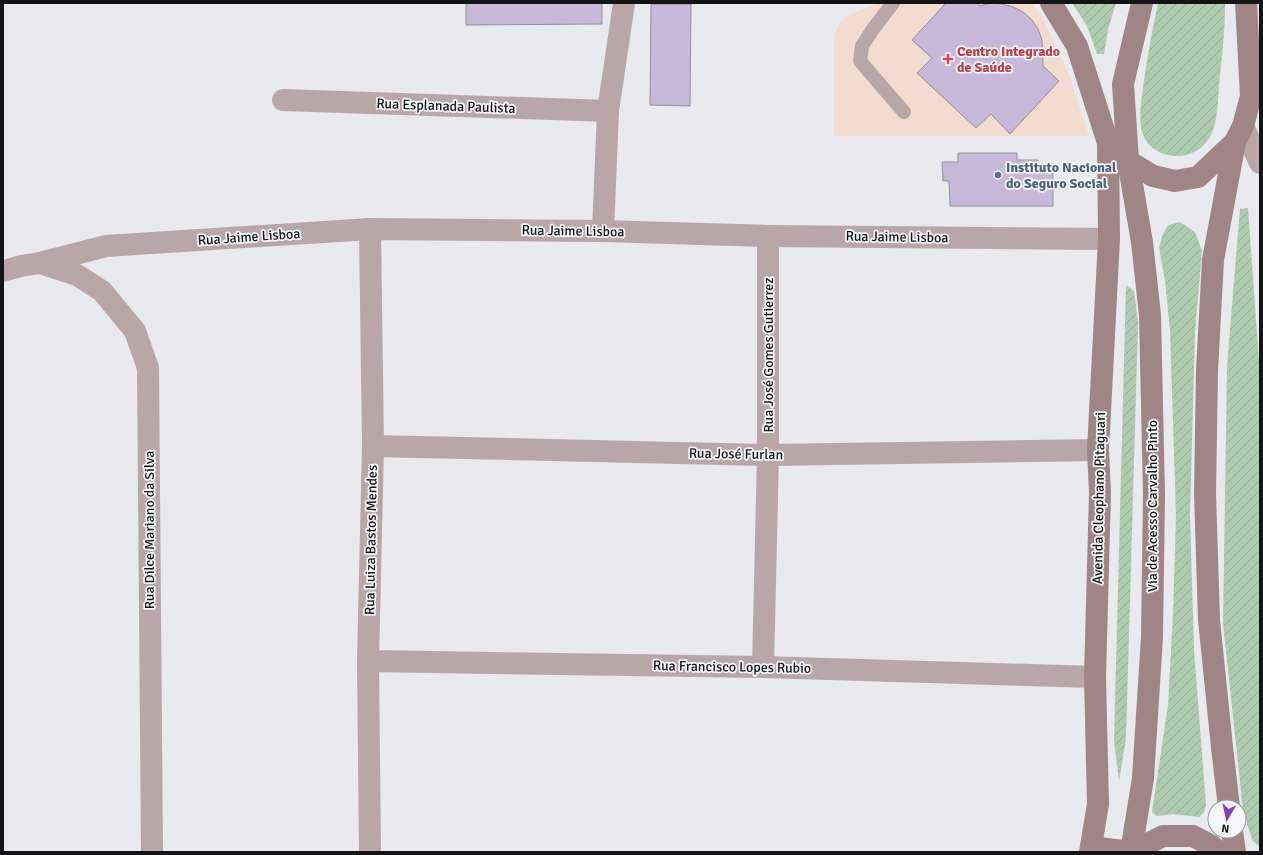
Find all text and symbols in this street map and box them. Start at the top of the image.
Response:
place label: Centro Integrado de Saúde [957,43,1060,76]
marker: Centro Integrado de Saúde [942,53,954,65]
street label: Rua Esplanada Paulista [376,95,516,117]
place label: Instituto Nacional do Seguro Social [1006,159,1117,192]
marker: Instituto Nacional do Seguro Social [993,170,1003,180]
street label: Rua Jaime Lisboa [521,222,625,240]
street label: Rua Jaime Lisboa [197,225,301,249]
street label: Rua Jaime Lisboa [845,228,949,246]
street label: Rua José Gomes Gutierrez [760,277,777,433]
street label: Avenida Cleophano Pitaguari [1089,412,1109,584]
street label: Via de Acesso Carvalho Pinto [1144,420,1161,592]
street label: Rua José Furlan [689,445,783,463]
street label: Rua Dilce Mariano da Silva [141,451,158,609]
street label: Rua Luiza Bastos Mendes [361,465,381,615]
street label: Rua Francisco Lopes Rubio [653,657,811,677]
north arrow [1207,799,1247,839]
text: N [1221,821,1230,835]

